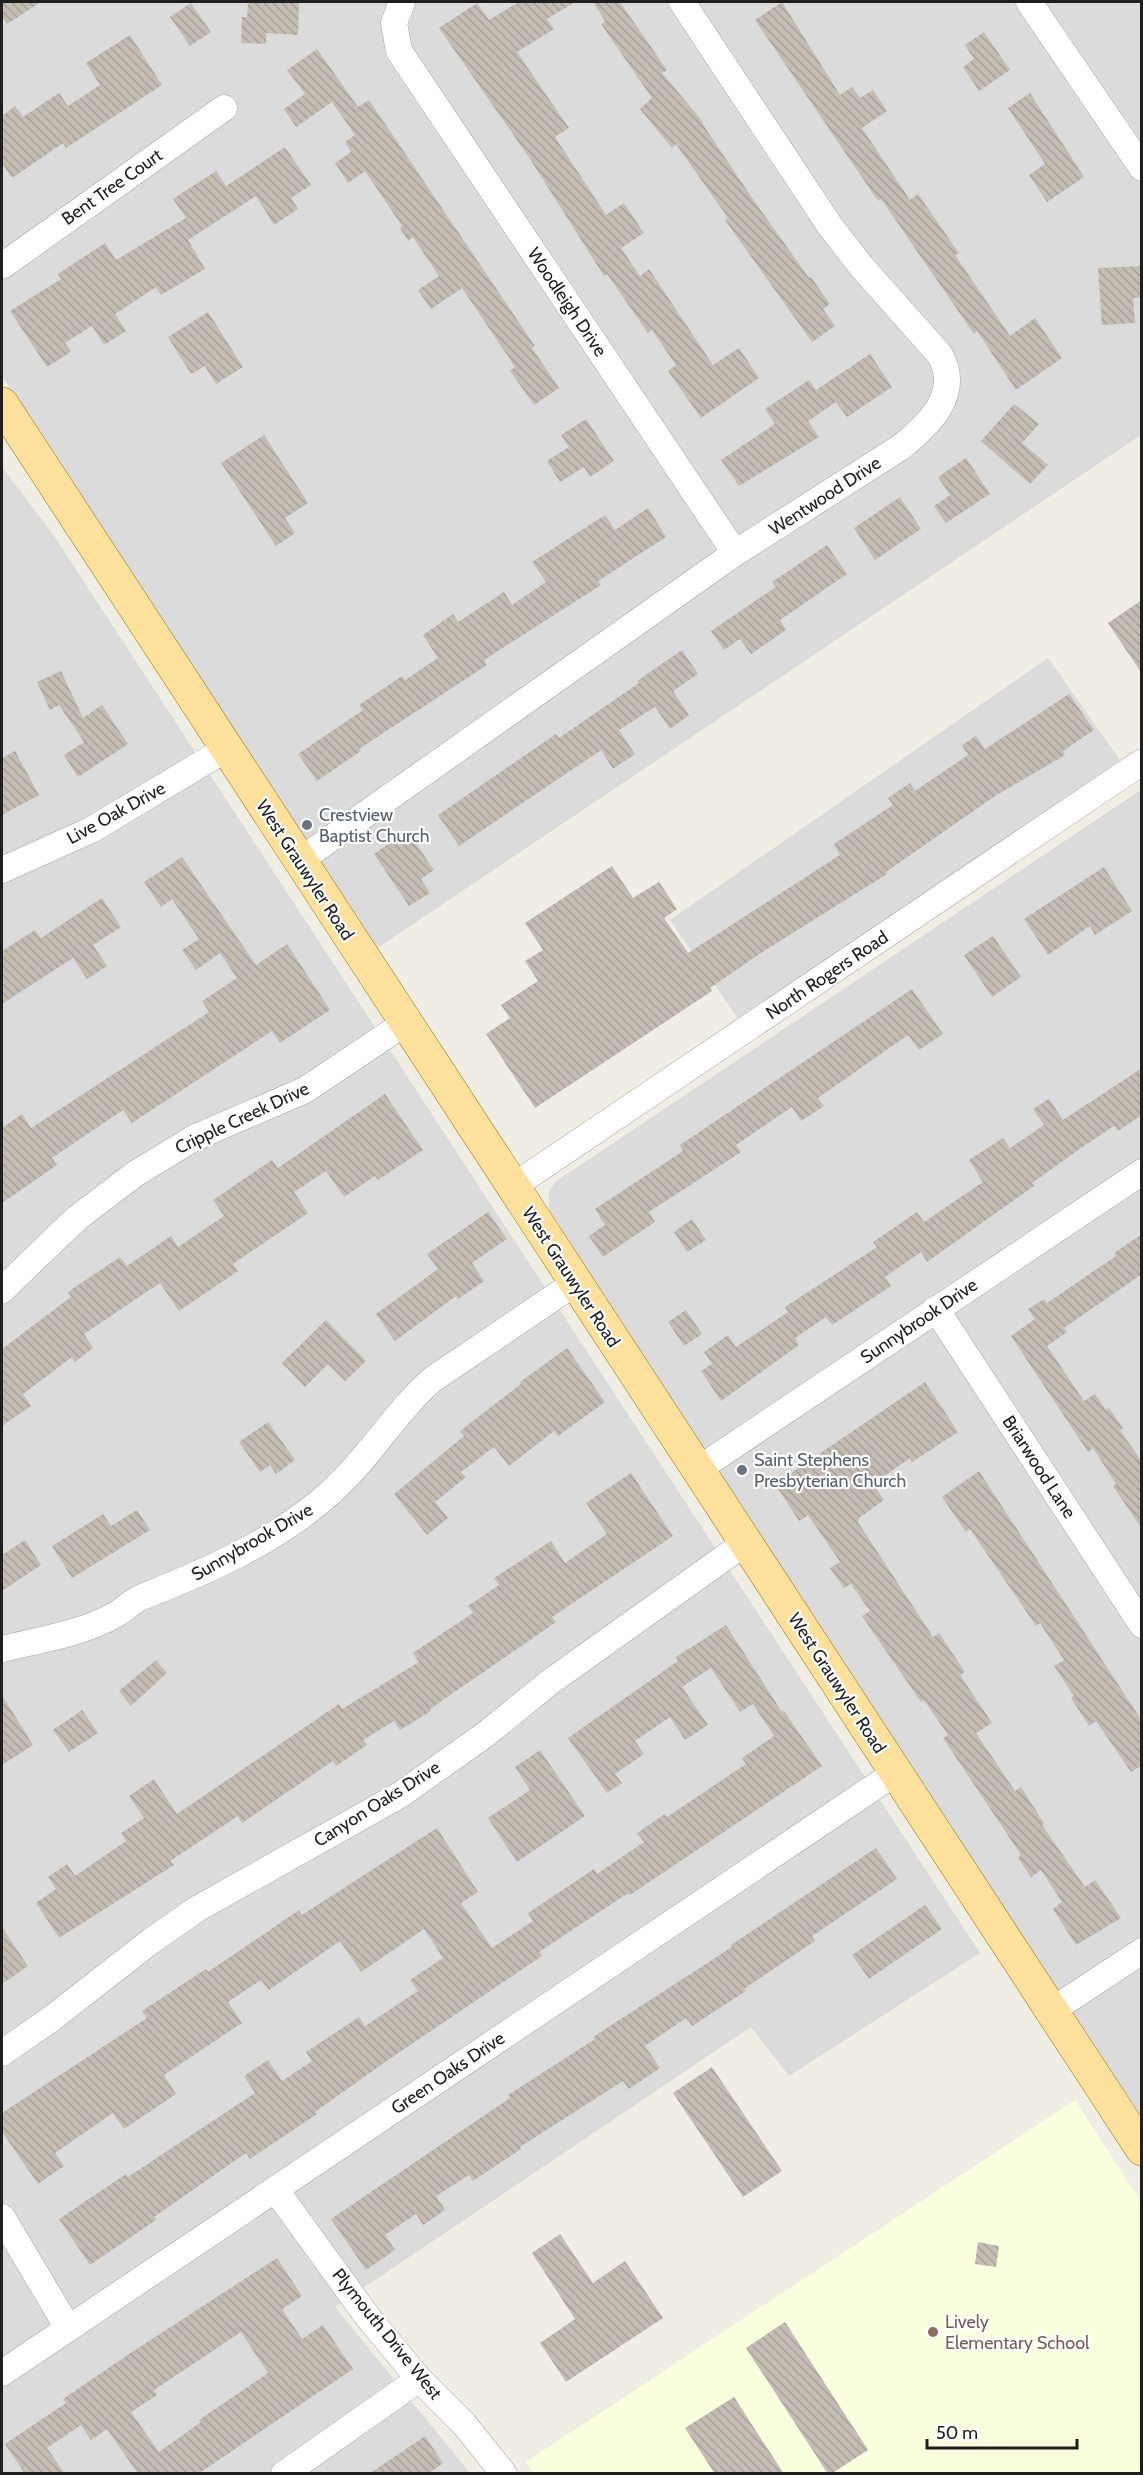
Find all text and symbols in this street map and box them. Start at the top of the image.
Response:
street label: Bent Tree Court [57,144,167,230]
street label: Woodleigh Drive [523,243,611,361]
street label: Wentwood Drive [765,452,885,540]
street label: Live Oak Drive [63,777,169,849]
street label: West Grauwyler Road [251,796,359,944]
place label: Crestview Baptist Church [319,804,429,847]
marker: Crestview Baptist Church [300,818,314,832]
street label: North Rogers Road [762,926,892,1024]
street label: Cripple Creek Drive [172,1077,312,1159]
street label: West Grauwyler Road [517,1203,625,1351]
street label: Sunnybrook Drive [856,1274,982,1368]
street label: Briarwood Lane [998,1411,1080,1523]
place label: Saint Stephens Presbyterian Church [754,1449,906,1492]
marker: Saint Stephens Presbyterian Church [735,1463,749,1477]
street label: Sunnybrook Drive [187,1498,317,1586]
street label: West Grauwyler Road [783,1609,891,1757]
street label: Canyon Oaks Drive [310,1756,444,1852]
street label: Green Oaks Drive [387,2027,509,2119]
street label: Plymouth Drive West [328,2264,446,2404]
place label: Lively Elementary School [945,2311,1090,2354]
marker: Lively Elementary School [926,2325,940,2339]
scale bar [927,2412,1077,2450]
text: 50 m [936,2422,978,2444]

